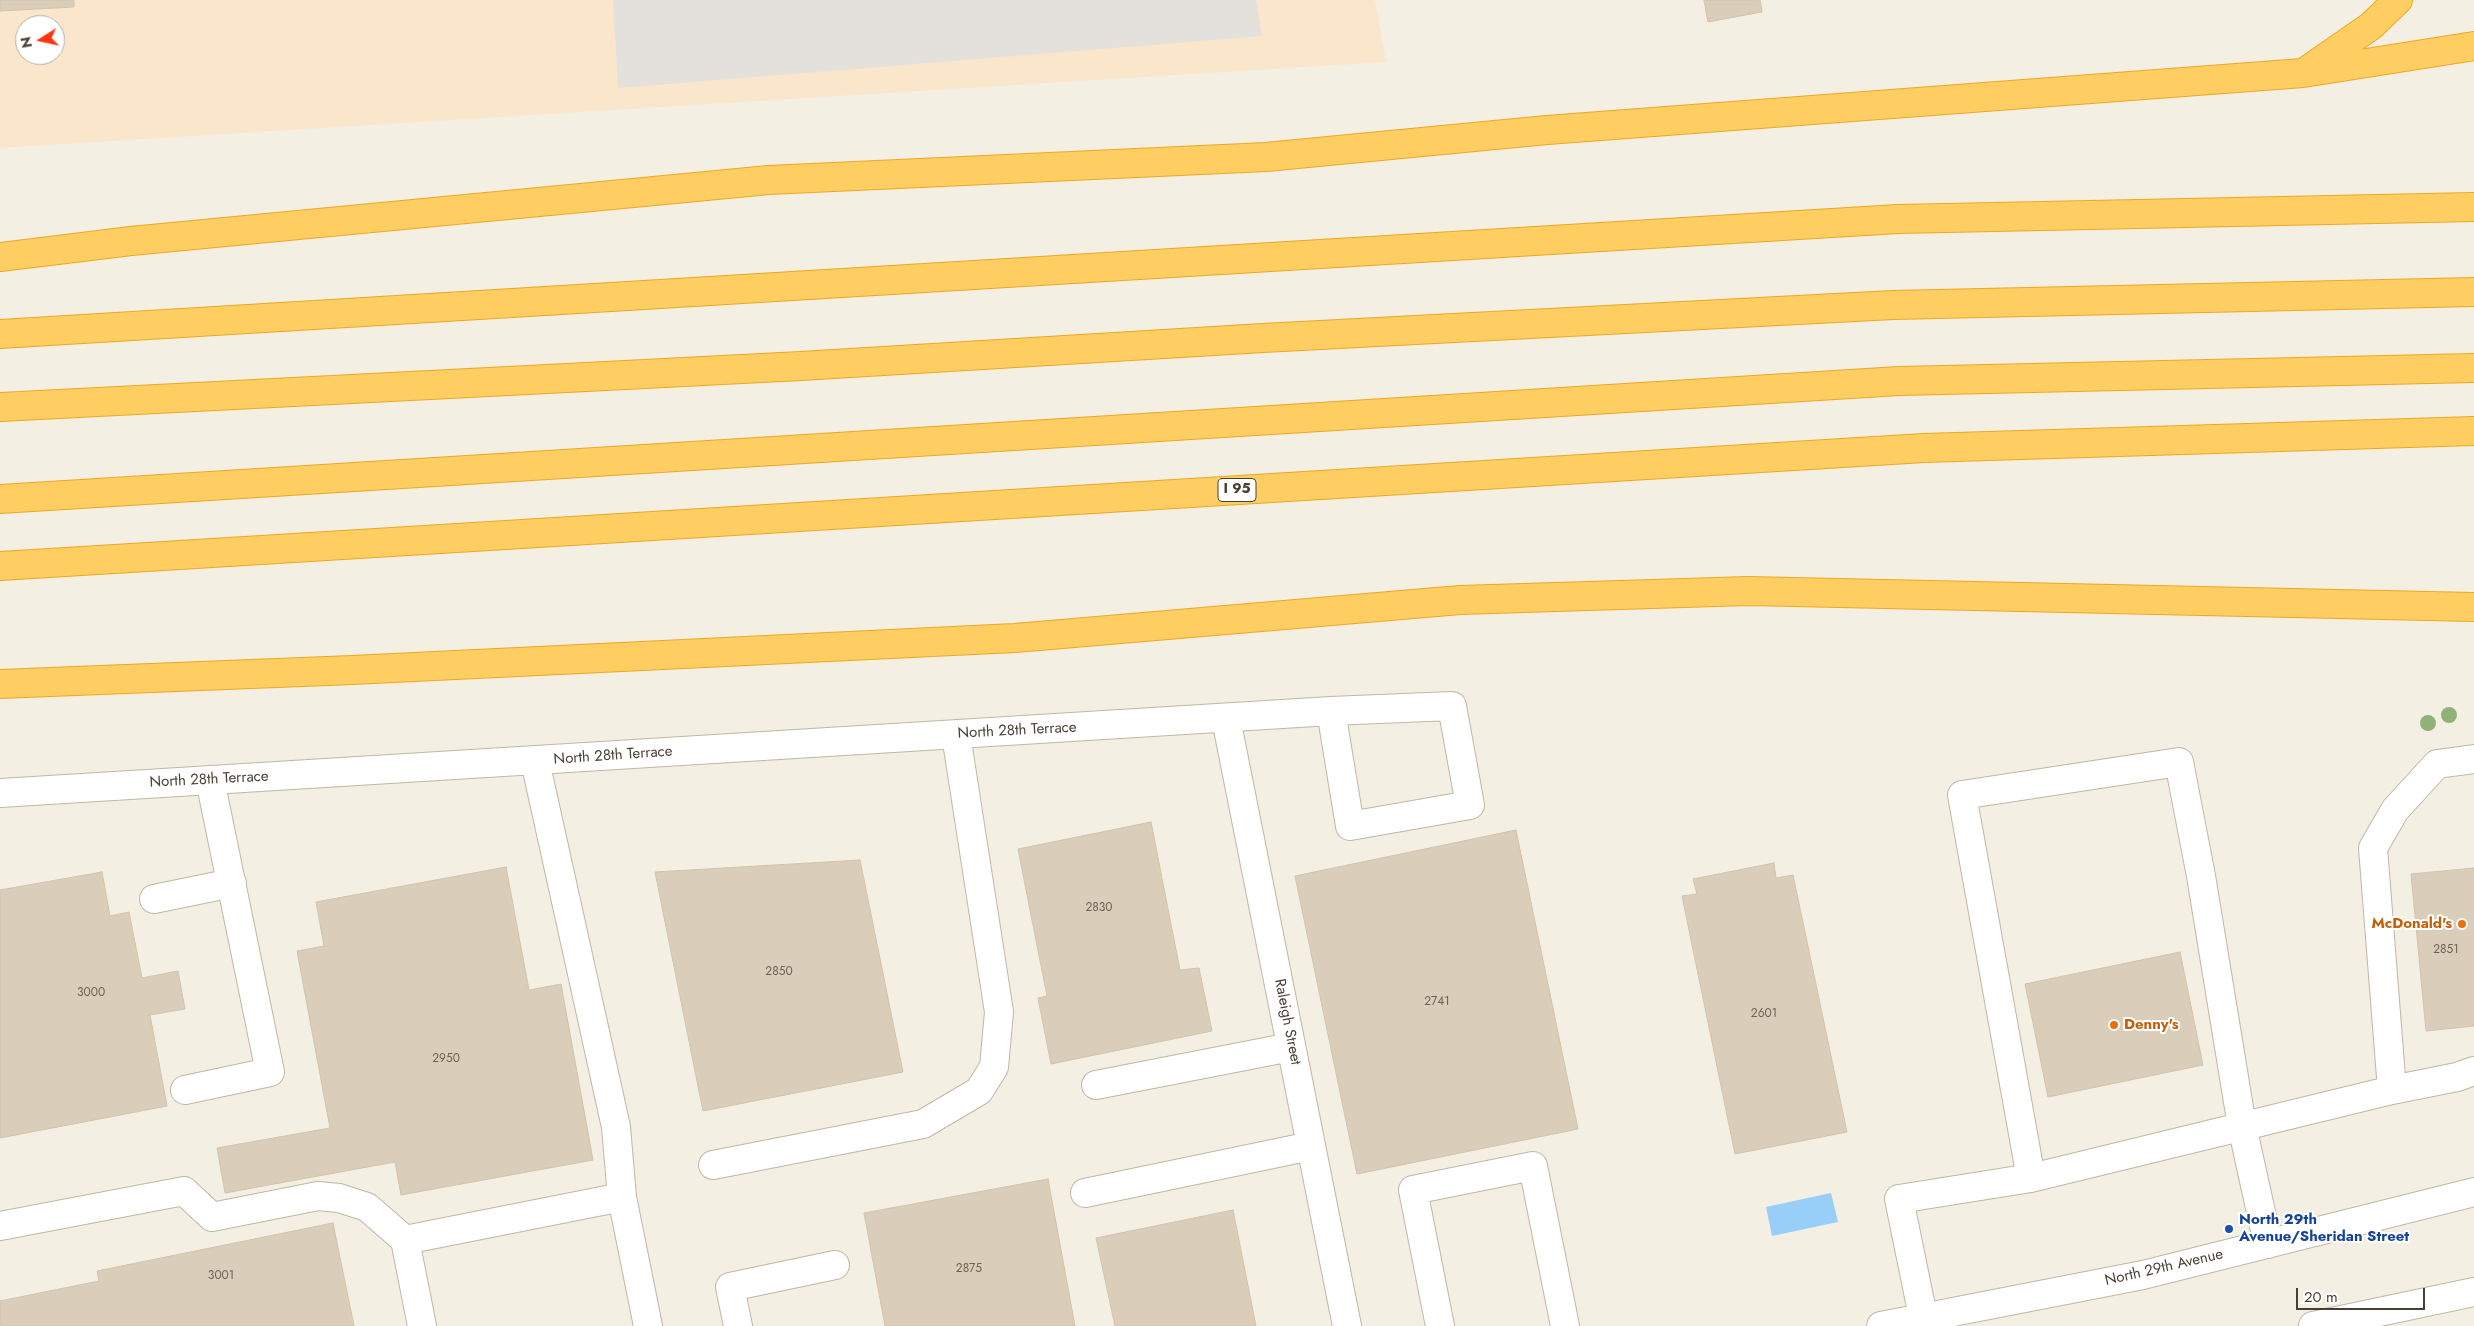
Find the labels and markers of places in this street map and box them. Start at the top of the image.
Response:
place label: McDonald's [2371,915,2452,933]
marker: McDonald's [2456,918,2468,930]
place label: Denny's [2124,1016,2179,1034]
marker: Denny's [2108,1019,2120,1031]
place label: North 29th Avenue/Sheridan Street [2239,1211,2409,1246]
marker: North 29th Avenue/Sheridan Street [2223,1223,2235,1235]

